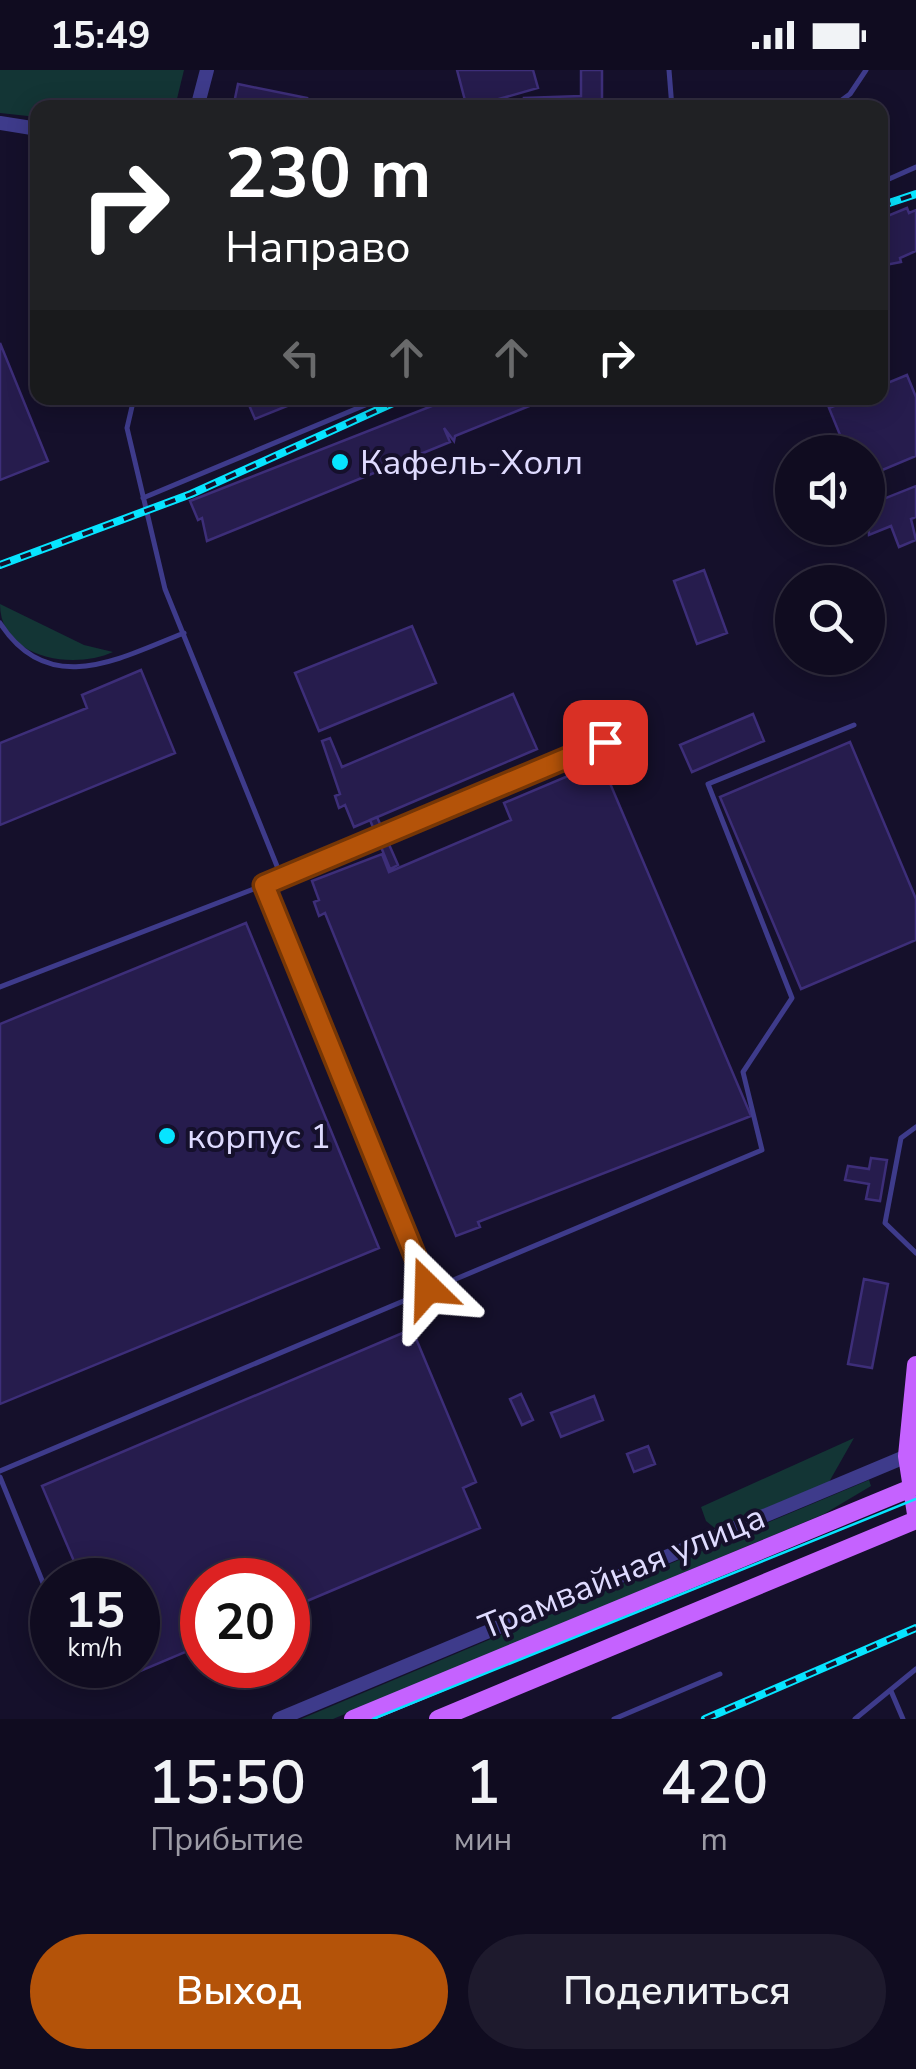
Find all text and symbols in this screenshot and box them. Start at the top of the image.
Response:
text: 15:49 [50,10,151,61]
text: 230 m [225,126,431,222]
icon: right [60,140,190,270]
text: Направо [225,217,411,278]
icon: left [274,330,329,385]
icon: ahead [379,330,434,385]
icon: ahead [484,330,539,385]
icon: right [589,330,644,385]
map controls [775,435,885,675]
button: sound [775,435,885,545]
place label: Кафель-Холл [360,439,583,486]
marker: Кафель-Холл [329,451,351,473]
button: search [775,565,885,675]
pin [563,700,648,785]
icon: arrive [578,715,633,770]
place label: корпус 1 [187,1113,331,1160]
marker: корпус 1 [156,1125,178,1147]
position arrow [376,1236,480,1340]
street label: Трамвайная улица [472,1493,772,1651]
speed limit sign: 20 [180,1558,310,1688]
text: 15 [65,1576,125,1645]
text: km/h [67,1631,123,1665]
text: 15:50 [148,1742,306,1824]
text: 1 [465,1742,501,1824]
text: 420 [660,1742,768,1824]
text: Прибытие [150,1818,304,1861]
text: мин [454,1818,512,1861]
text: m [700,1818,728,1861]
button: Выход [30,1934,448,2049]
button: Поделиться [468,1934,886,2049]

